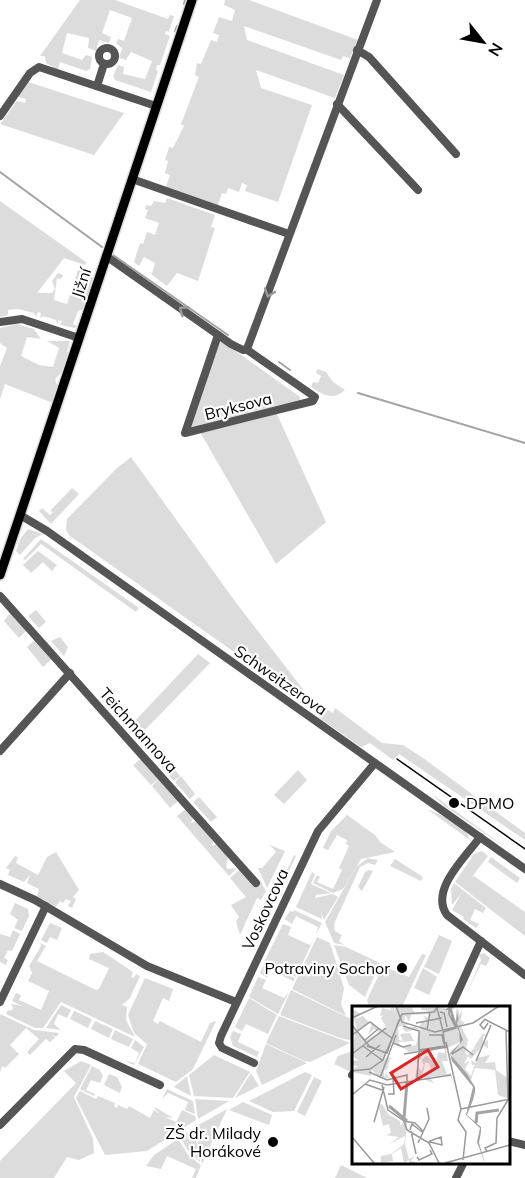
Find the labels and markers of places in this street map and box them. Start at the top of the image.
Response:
place label: DPMO [466,793,514,813]
marker: DPMO [447,796,461,810]
place label: Potraviny Sochor [264,958,390,978]
marker: Potraviny Sochor [395,961,409,975]
place label: ZŠ dr. Milady Horákové [165,1123,261,1161]
marker: ZŠ dr. Milady Horákové [266,1135,280,1149]

